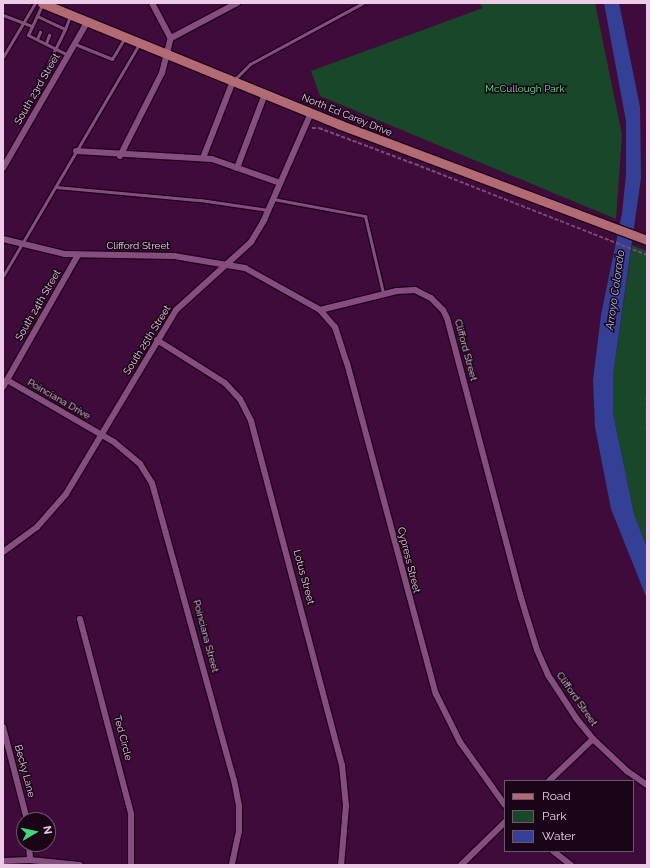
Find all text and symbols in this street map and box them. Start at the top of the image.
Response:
street label: South 23rd Street [12,51,62,127]
park label: McCullough Park [485,83,565,95]
street label: North Ed Carey Drive [300,91,394,139]
street label: Clifford Street [106,240,170,252]
water label: Arroyo Colorado [604,249,628,331]
street label: South 24th Street [13,267,63,343]
street label: South 25th Street [121,303,173,377]
street label: Clifford Street [452,318,480,382]
street label: Poinciana Drive [25,376,93,422]
street label: Cypress Street [395,526,423,594]
street label: Lotus Street [291,548,317,606]
street label: Poinciana Street [191,598,221,674]
street label: Clifford Street [554,670,600,728]
street label: Ted Circle [111,714,135,762]
street label: Becky Lane [12,743,38,799]
legend [504,780,634,852]
text: Road [542,789,571,803]
text: Park [542,809,567,823]
north arrow [16,812,56,852]
text: N [40,825,54,835]
text: Water [542,829,576,843]

